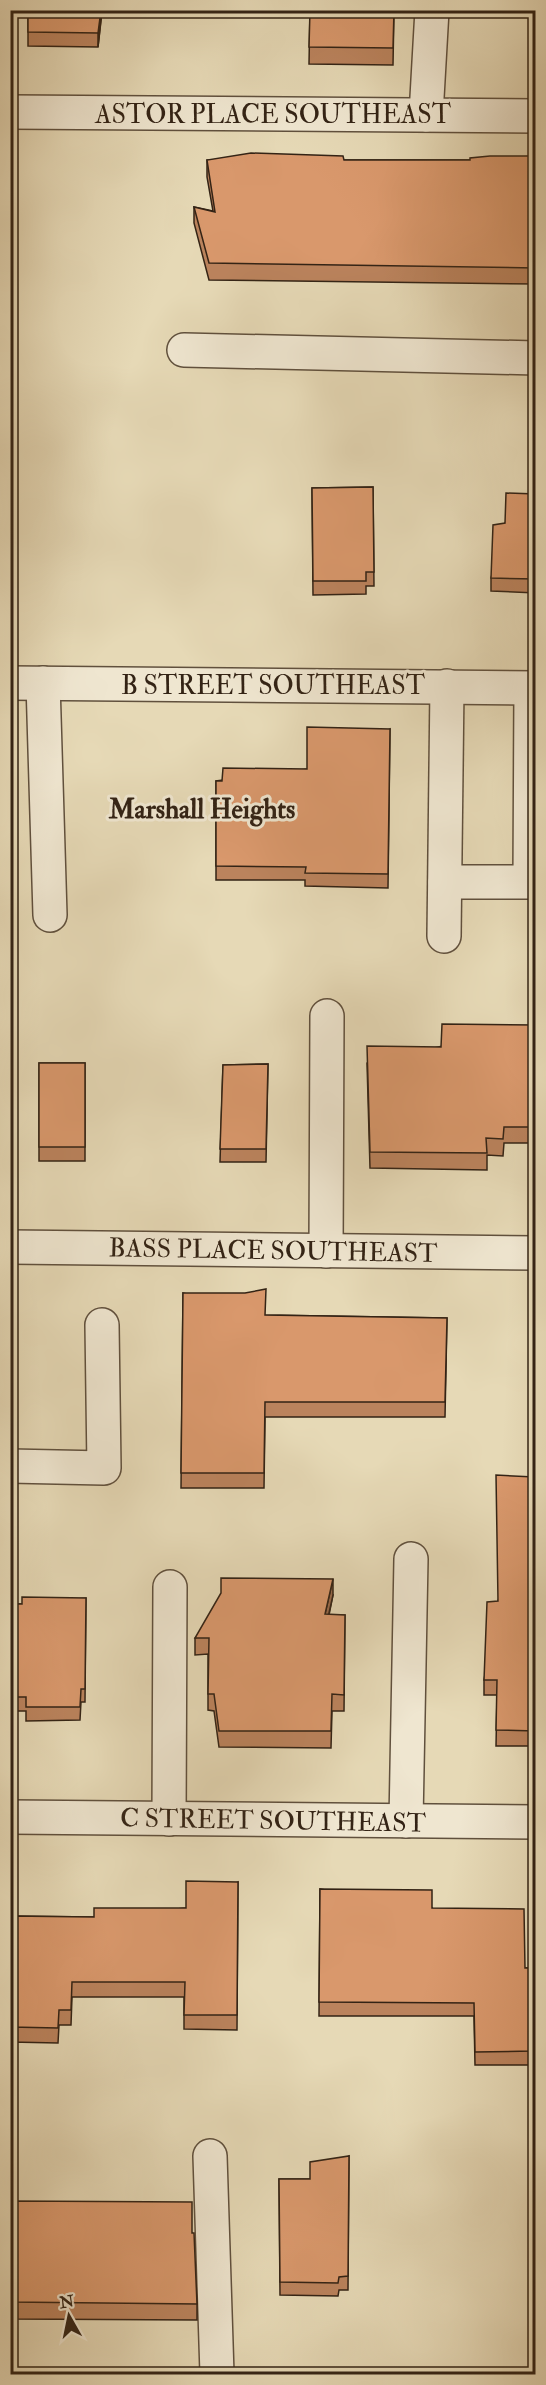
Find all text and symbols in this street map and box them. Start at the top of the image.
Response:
street label: ASTOR PLACE SOUTHEAST [94,99,451,131]
street label: B STREET SOUTHEAST [121,670,425,702]
district label: Marshall Heights [108,793,295,827]
street label: BASS PLACE SOUTHEAST [108,1232,438,1270]
street label: C STREET SOUTHEAST [120,1802,426,1840]
north arrow [39,2286,99,2346]
text: N [57,2291,76,2313]

